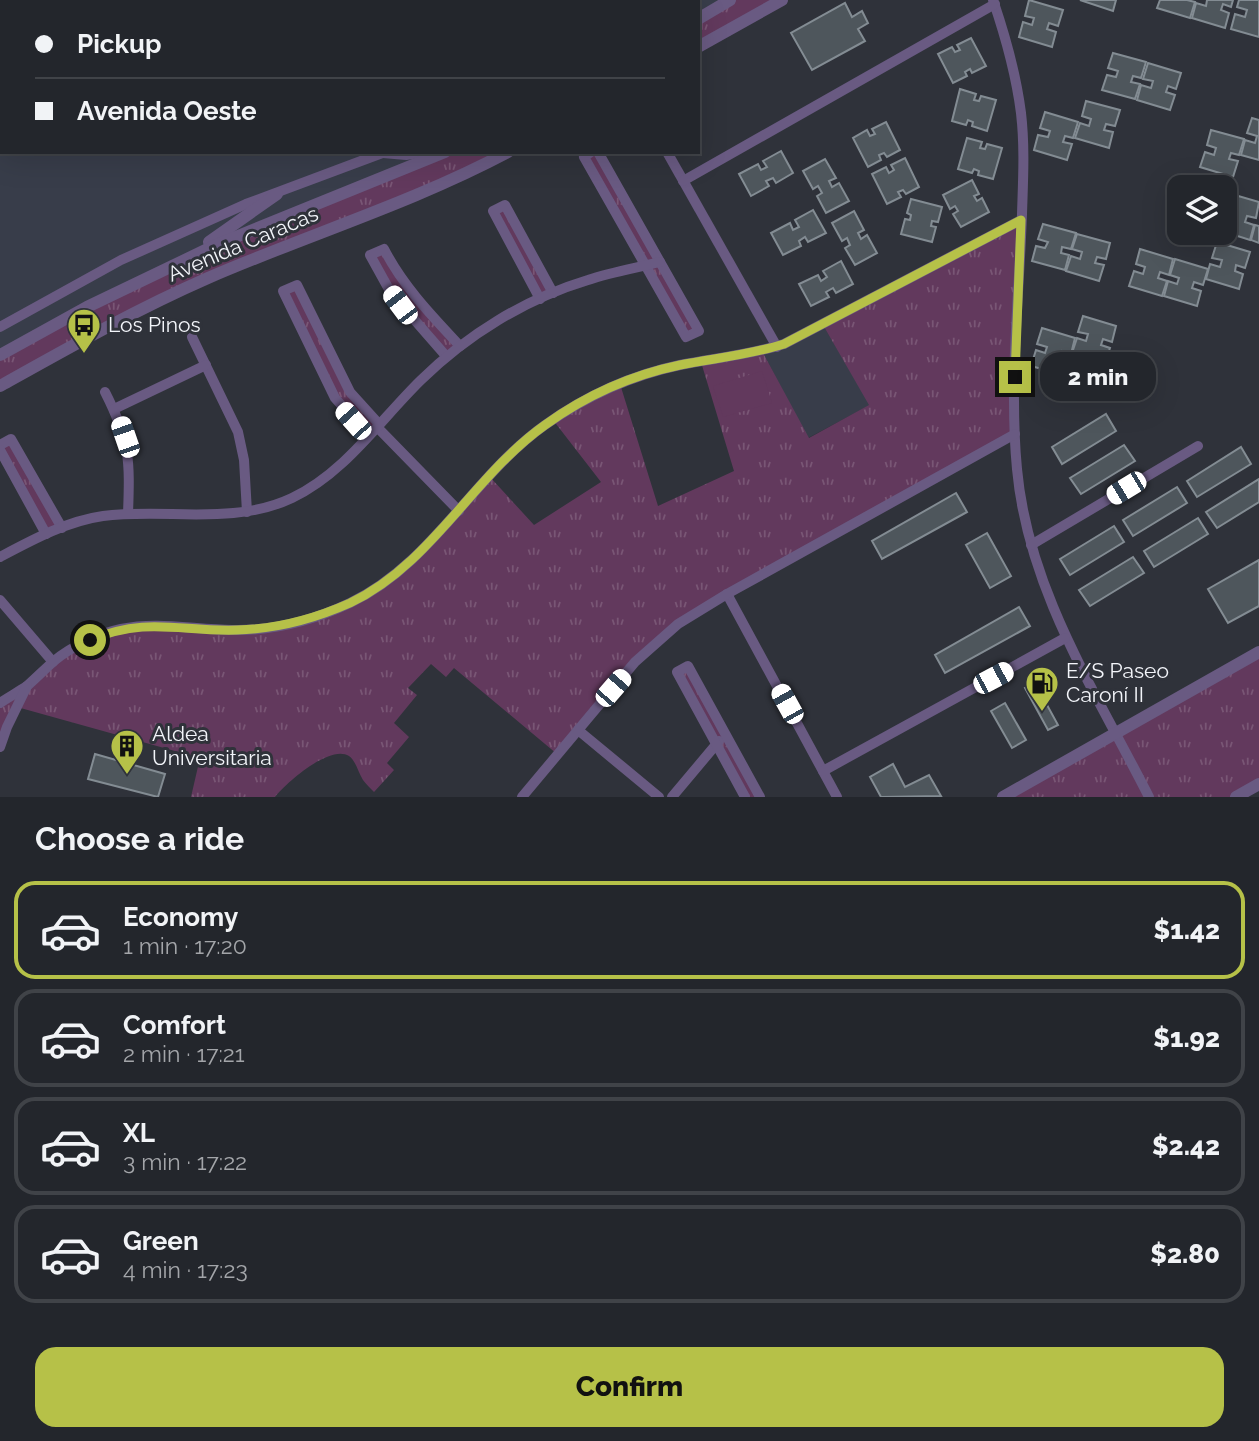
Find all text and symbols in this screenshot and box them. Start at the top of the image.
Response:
text: Pickup [77,29,162,59]
text: Avenida Oeste [77,96,257,126]
map controls [1167,175,1237,245]
button: layers [1167,175,1237,245]
street label: Avenida Caracas [164,201,322,287]
car [379,282,422,328]
bus stop icon: Los Pinos [65,306,103,355]
place label: Los Pinos [108,312,201,337]
callout: 2 min [1040,352,1155,402]
route end [999,361,1031,393]
text: 2 min [1068,363,1128,390]
car [332,398,375,444]
car [109,414,142,460]
car [1103,468,1150,508]
route start [74,624,106,656]
place label: E/S Paseo Caroní II [1066,658,1169,707]
car [970,659,1017,697]
fuel station icon: E/S Paseo Caroní II [1023,664,1061,713]
car [592,665,635,711]
car [768,681,807,727]
place label: Aldea Universitaria [152,721,272,770]
building icon: Aldea Universitaria [108,727,146,776]
text: Choose a ride [35,820,244,857]
icon: car [39,899,102,962]
text: Economy [123,902,238,932]
text: $1.42 [1154,915,1220,945]
text: 1 min · 17:20 [123,932,247,959]
icon: car [39,1007,102,1070]
text: Comfort [123,1010,226,1040]
text: $1.92 [1153,1023,1220,1053]
text: 2 min · 17:21 [123,1040,245,1067]
icon: car [39,1115,102,1178]
text: XL [123,1118,155,1148]
text: $2.42 [1152,1131,1220,1161]
text: 3 min · 17:22 [123,1148,247,1175]
icon: car [39,1223,102,1286]
text: Green [123,1226,199,1256]
text: $2.80 [1150,1239,1220,1269]
text: 4 min · 17:23 [123,1256,248,1283]
button: Confirm [35,1347,1224,1427]

